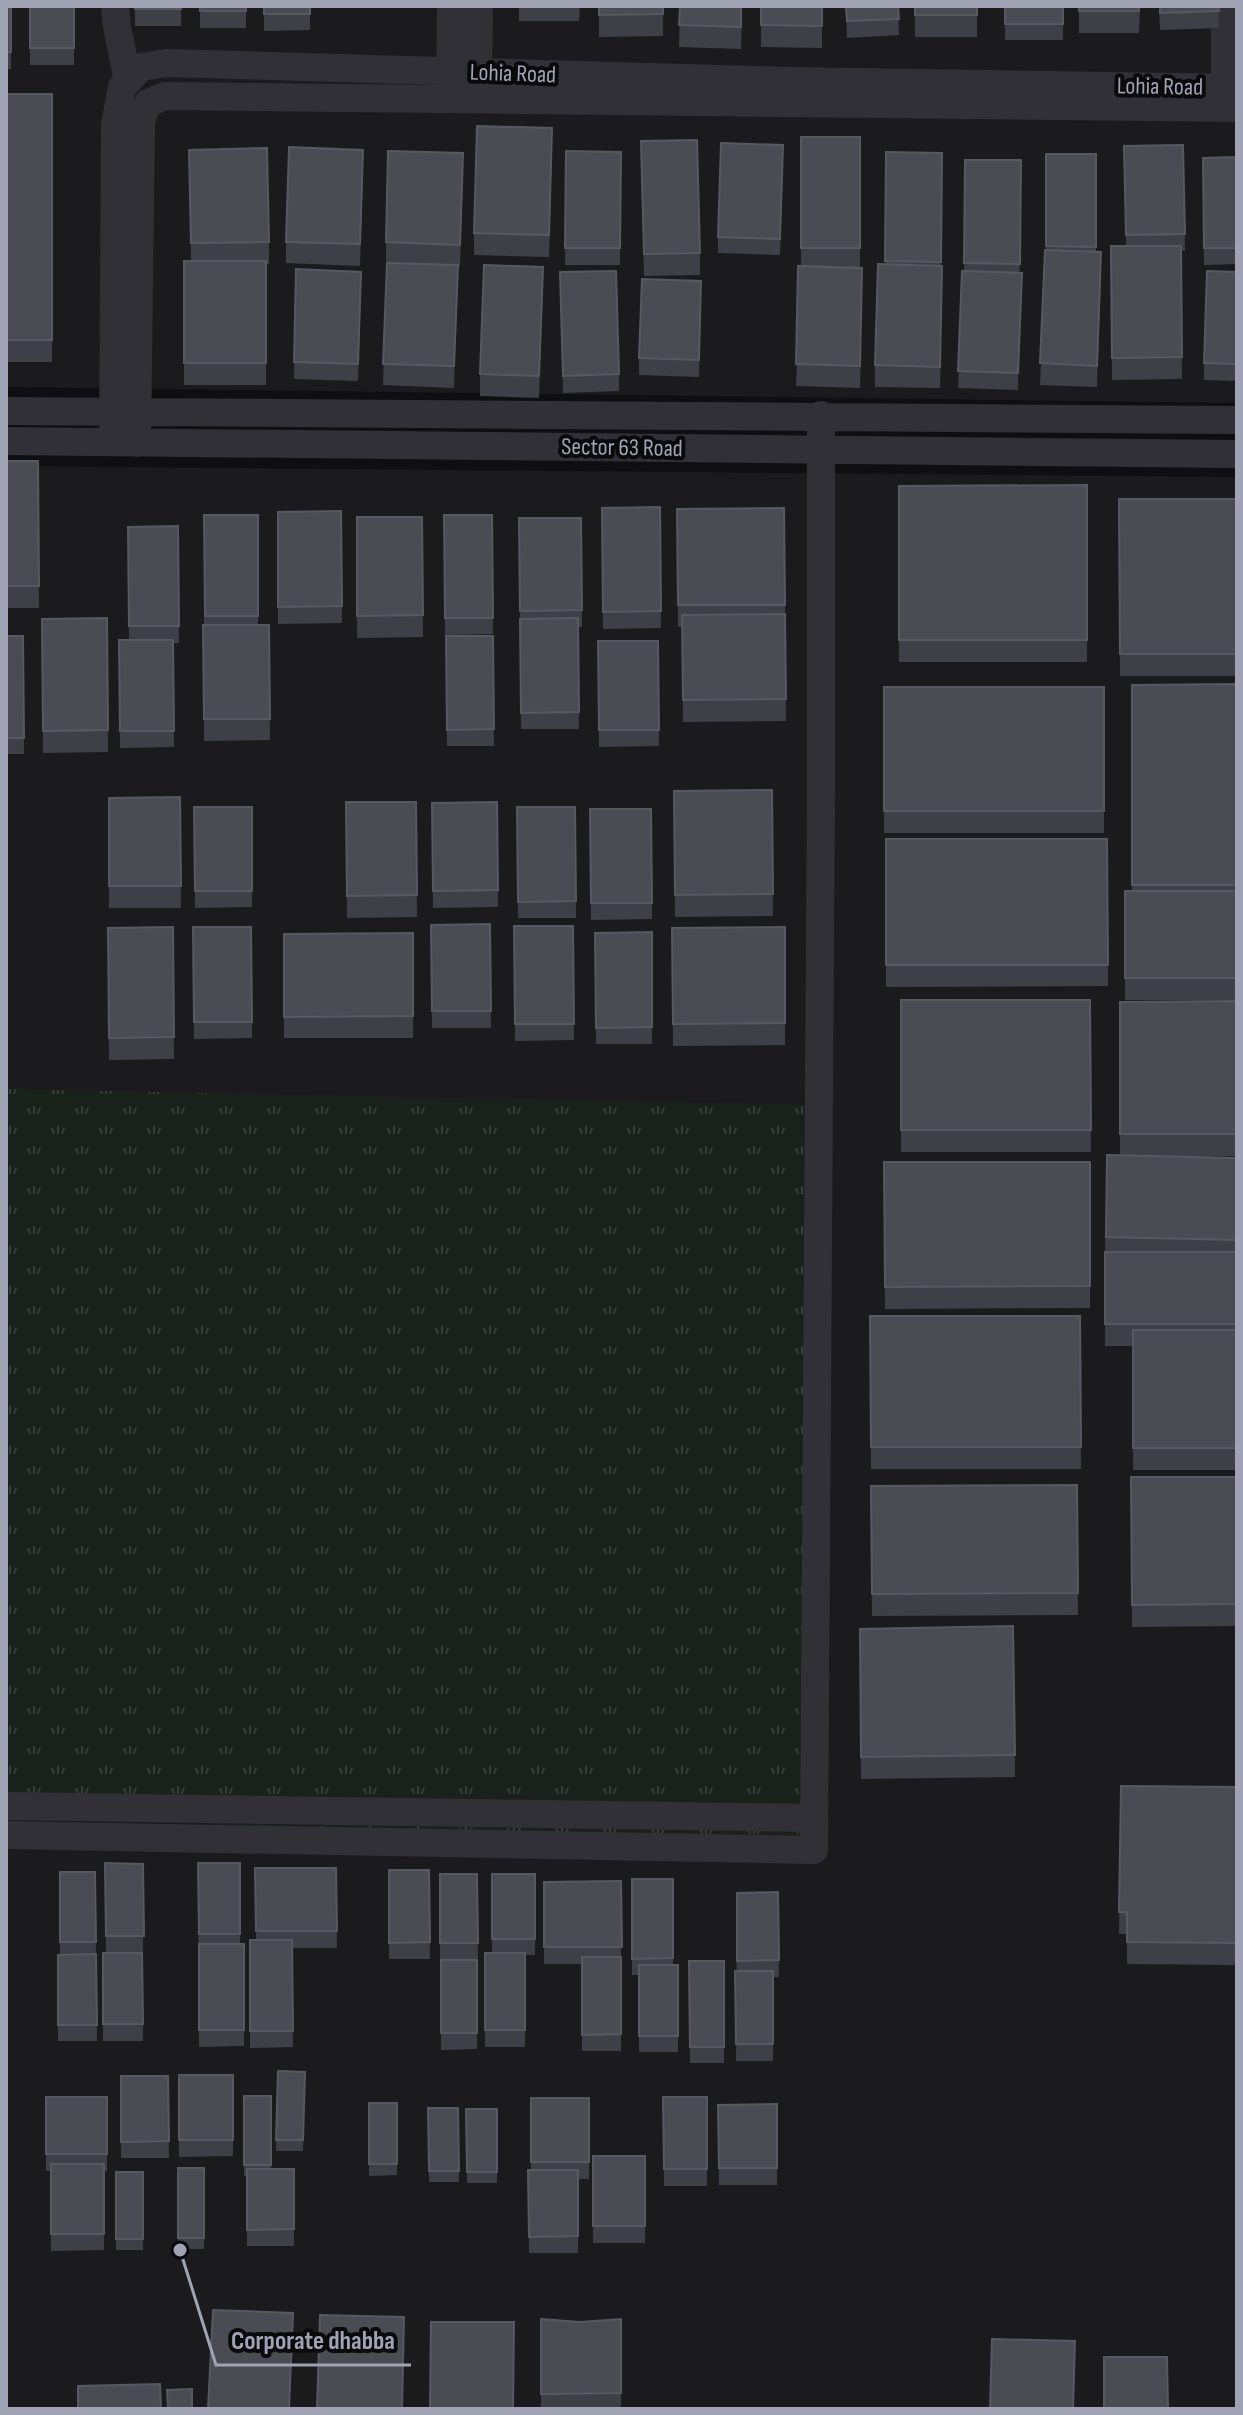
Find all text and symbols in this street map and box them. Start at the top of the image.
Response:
street label: Lohia Road [469,58,557,89]
street label: Lohia Road [1117,71,1203,102]
street label: Sector 63 Road [561,432,683,463]
callout: Corporate dhabba [216,2315,411,2365]
text: Corporate dhabba [231,2326,395,2357]

